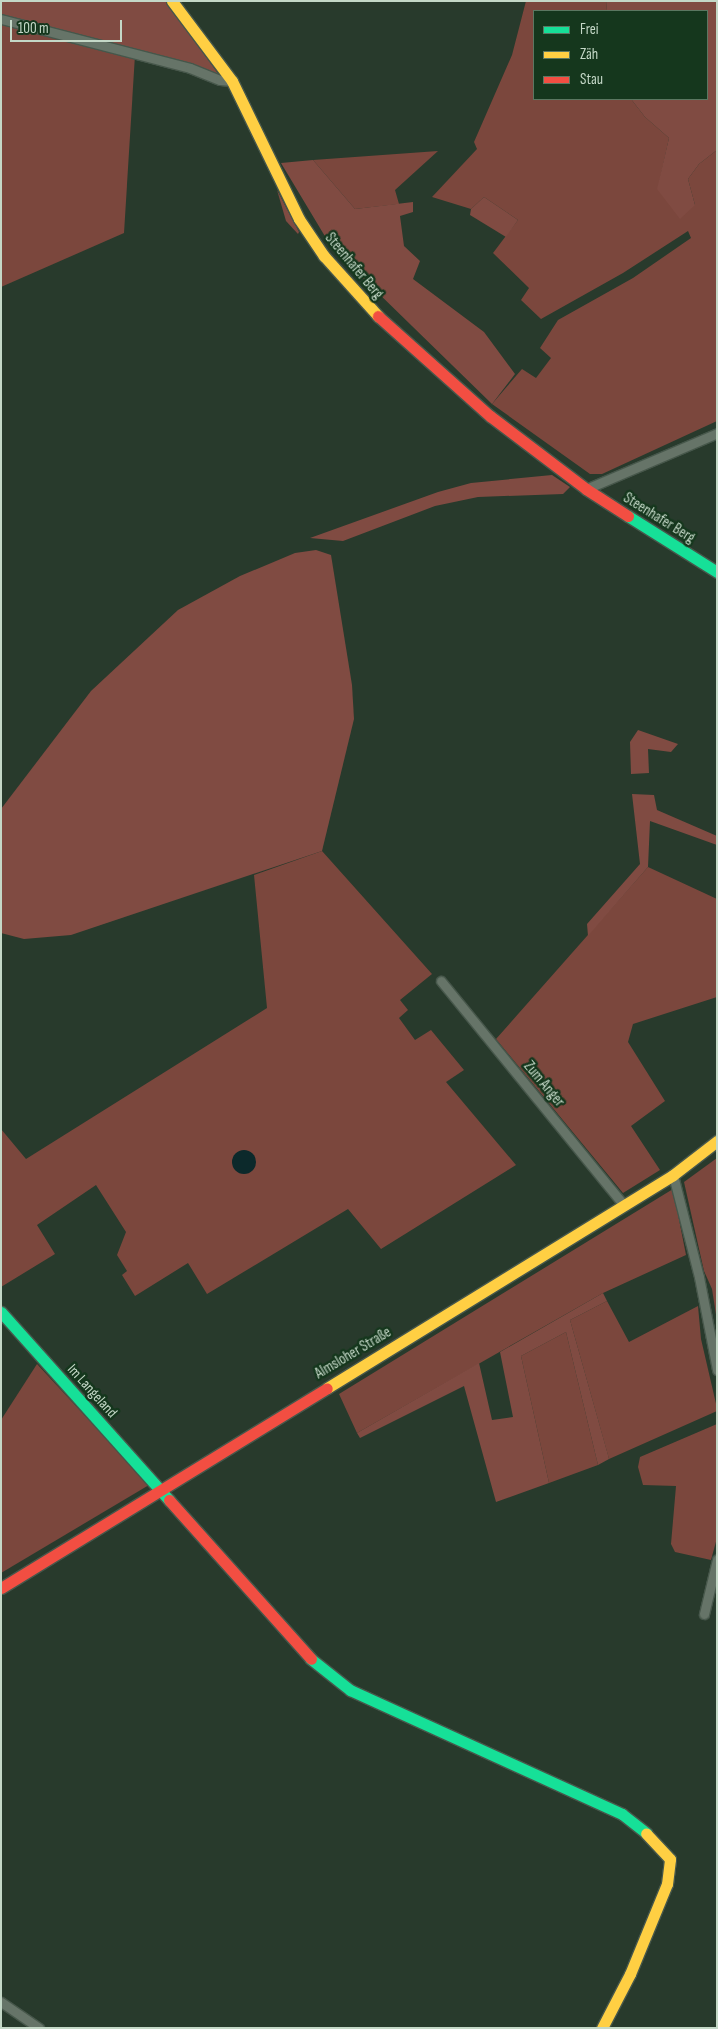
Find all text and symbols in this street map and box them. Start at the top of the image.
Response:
scale bar [12,10,125,42]
legend [533,10,708,100]
text: 100 m [18,19,49,38]
text: Frei [580,20,599,39]
text: Zäh [580,45,598,64]
text: Stau [580,70,603,89]
street label: Steenhafer Berg [321,229,387,303]
street label: Steenhafer Berg [620,489,698,547]
street label: Zum Anger [520,1058,568,1110]
street label: Almsloher Straße [312,1323,394,1383]
street label: Im Langeland [63,1360,121,1422]

